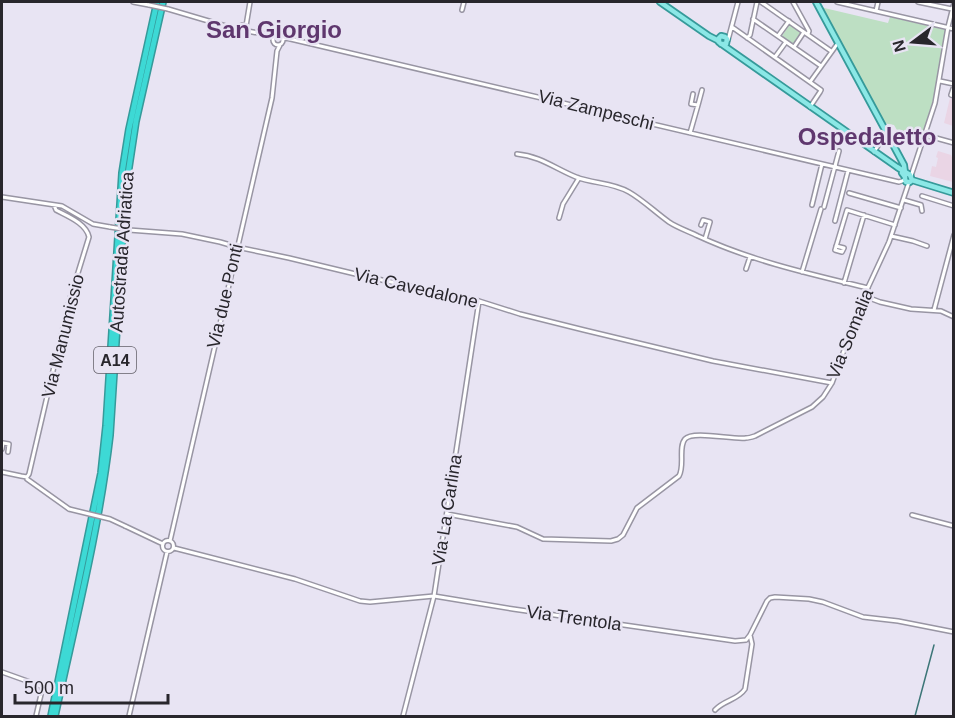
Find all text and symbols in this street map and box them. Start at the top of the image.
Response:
north arrow [883,12,943,72]
district label: San Giorgio [206,16,342,43]
text: N [889,38,909,54]
street label: Via Zampeschi [536,86,656,134]
district label: Ospedaletto [798,123,936,150]
street label: Autostrada Adriatica [106,170,138,333]
street label: Via due Ponti [203,242,247,350]
street label: Via Cavedalone [352,264,480,312]
street label: Via Manumissio [38,272,88,400]
street label: Via Somalia [823,285,878,382]
road number: A14 [94,347,136,373]
street label: Via La Carlina [428,452,466,567]
street label: Via Trentola [525,601,624,635]
scale bar [15,667,168,705]
text: 500 m [24,678,74,698]

